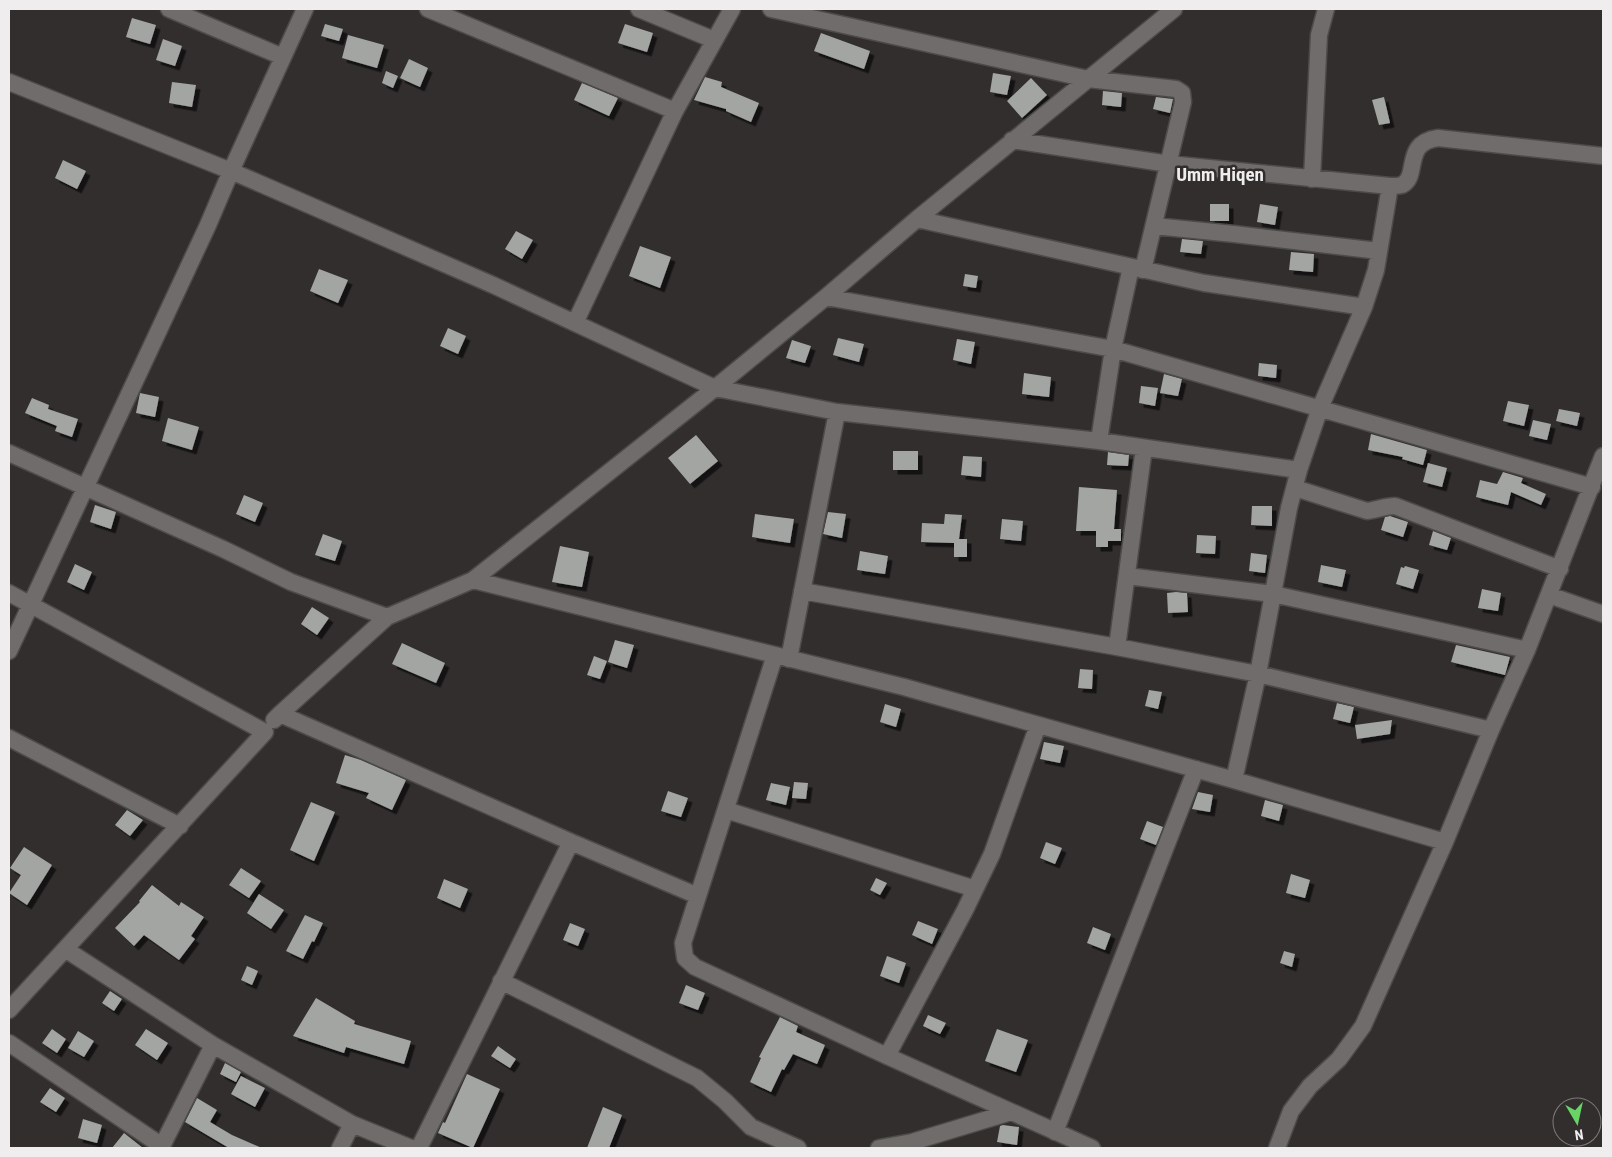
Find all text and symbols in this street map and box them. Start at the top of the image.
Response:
district label: Umm Hiqen [1176,163,1264,186]
north arrow [1552,1097,1602,1147]
text: N [1574,1126,1585,1143]

